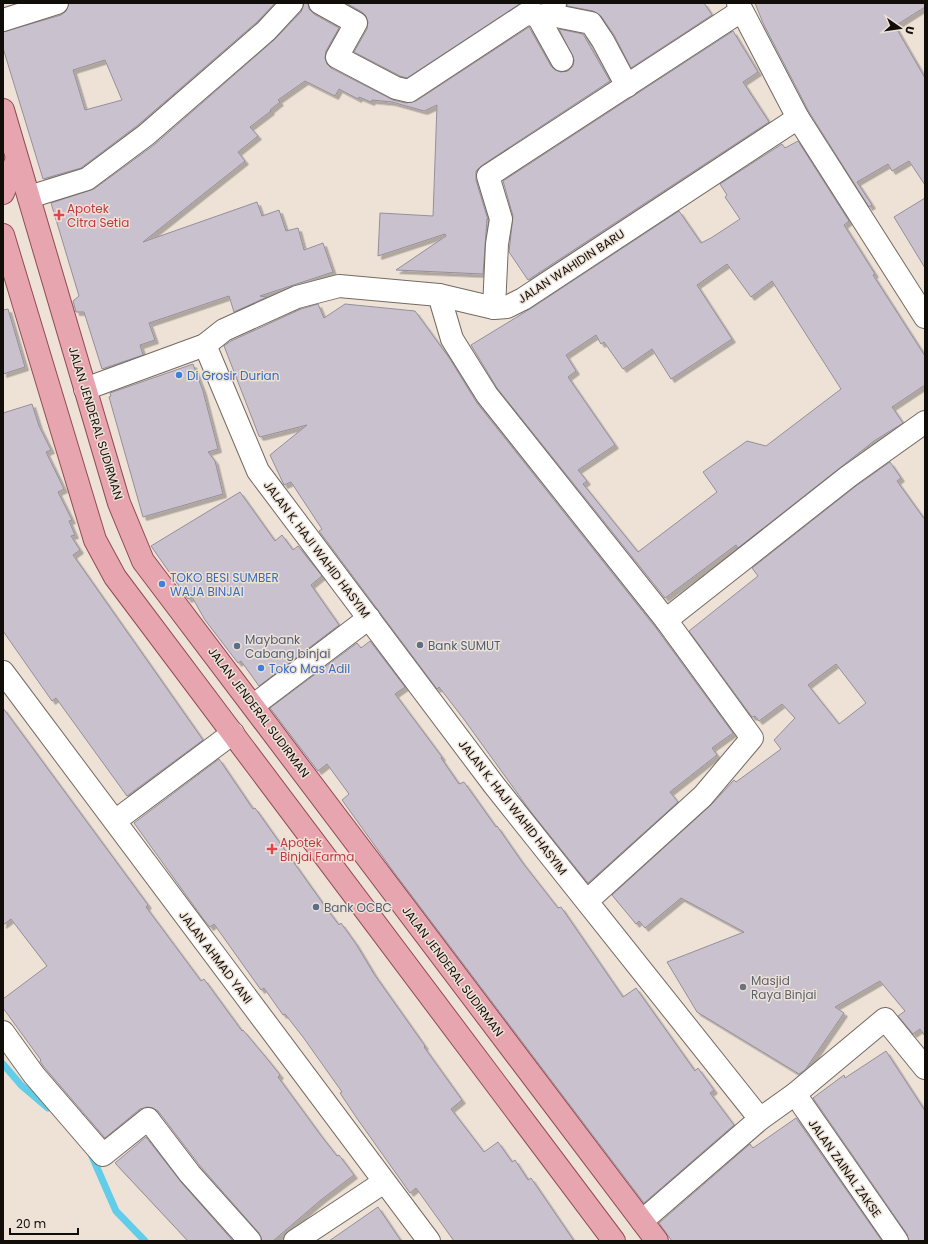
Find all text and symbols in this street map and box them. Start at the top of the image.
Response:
north arrow [880,8,920,48]
text: U [901,25,918,36]
place label: Apotek Citra Setia [67,200,129,231]
marker: Apotek Citra Setia [54,210,64,220]
street label: JALAN WAHIDIN BARU [514,225,628,307]
street label: JALAN JENDERAL SUDIRMAN [65,344,127,502]
place label: Di Grosir Durian [187,367,279,384]
marker: Di Grosir Durian [174,370,184,380]
street label: JALAN K. HAJI WAHID HASYIM [260,477,374,621]
place label: TOKO BESI SUMBER WAJA BINJAI [170,569,279,600]
marker: TOKO BESI SUMBER WAJA BINJAI [157,579,167,589]
place label: Maybank Cabang binjai [245,631,330,662]
place label: Bank SUMUT [428,637,501,654]
marker: Bank SUMUT [415,640,425,650]
marker: Maybank Cabang binjai [232,641,242,651]
street label: JALAN JENDERAL SUDIRMAN [204,643,314,781]
place label: Toko Mas Adil [269,660,350,677]
marker: Toko Mas Adil [256,663,266,673]
street label: JALAN K. HAJI WAHID HASYIM [455,736,571,878]
place label: Apotek Binjai Farma [280,834,354,865]
marker: Apotek Binjai Farma [267,844,277,854]
place label: Bank OCBC [324,899,392,916]
marker: Bank OCBC [311,902,321,912]
street label: JALAN JENDERAL SUDIRMAN [398,902,508,1040]
street label: JALAN AHMAD YANI [175,907,257,1007]
place label: Masjid Raya Binjai [751,972,817,1003]
marker: Masjid Raya Binjai [738,982,748,992]
street label: JALAN ZAINAL ZAKSE [805,1115,885,1221]
scale bar [10,1210,78,1236]
text: 20 m [16,1215,46,1232]

